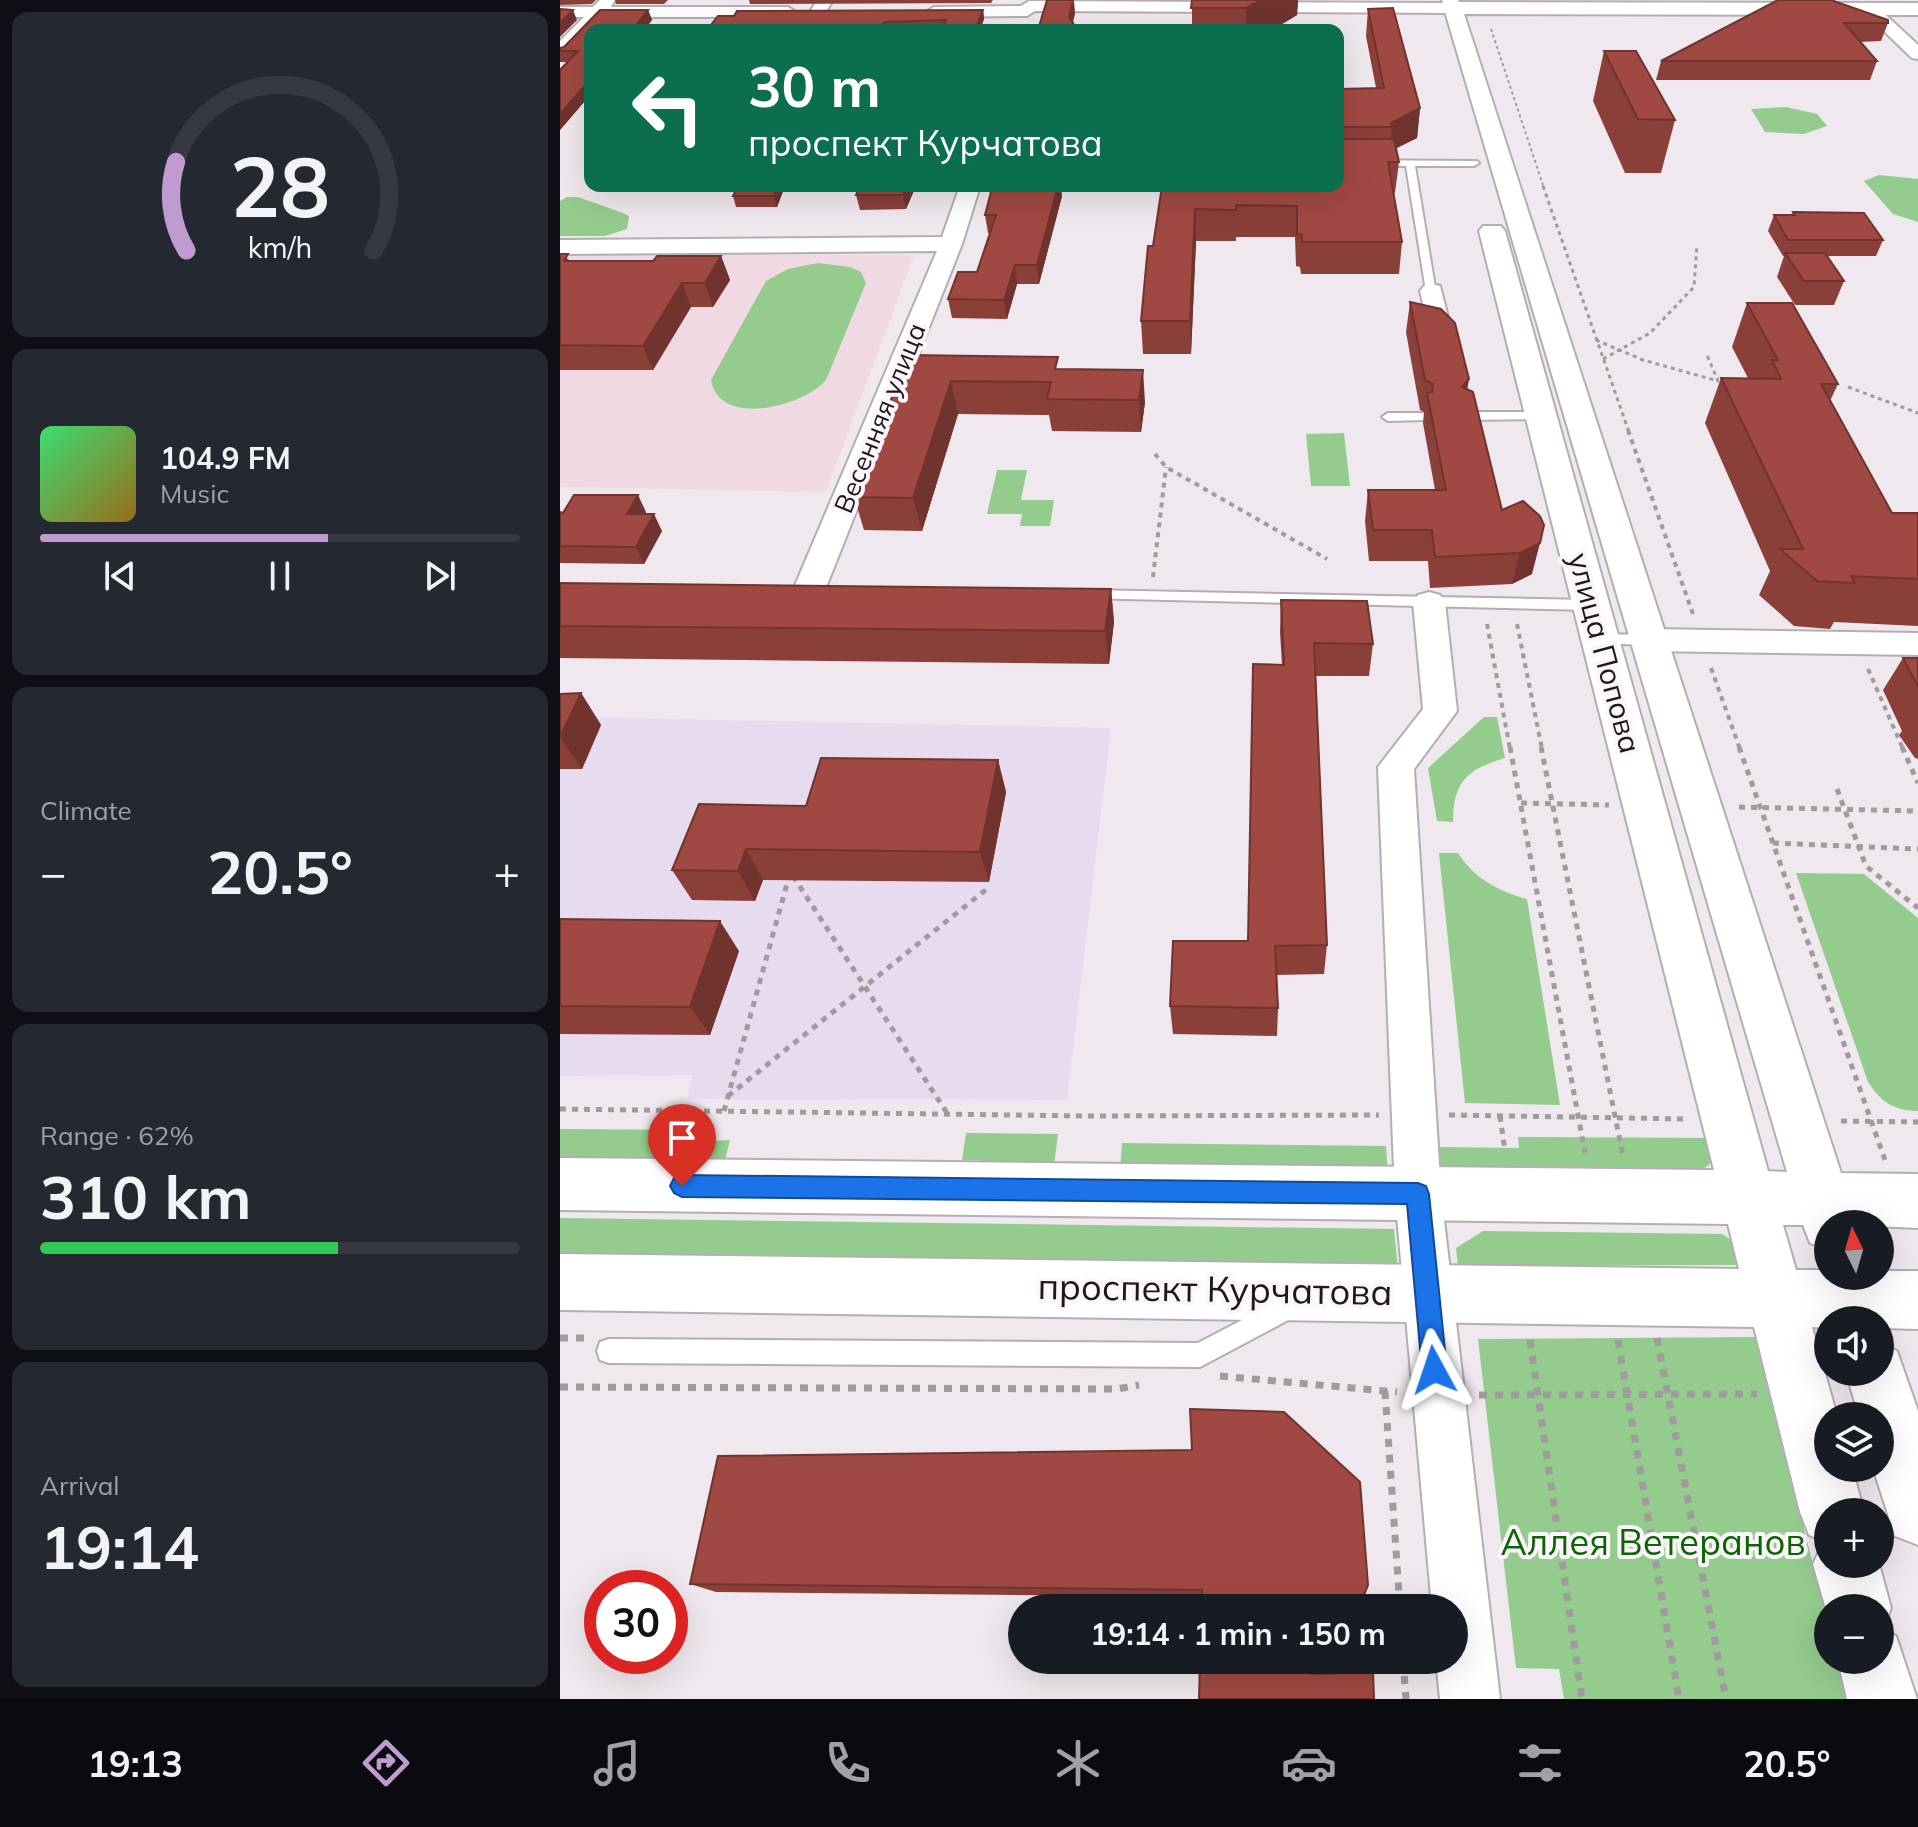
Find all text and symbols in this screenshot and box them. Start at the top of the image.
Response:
text: 30 m [748,51,881,121]
icon: left [616,56,720,160]
text: проспект Курчатова [748,120,1103,165]
text: 28 [230,132,330,237]
text: km/h [248,229,312,265]
street label: Весенняя улица [826,318,933,518]
text: 104.9 FM [160,439,291,477]
text: Music [160,477,229,510]
street label: улица Попова [1560,548,1650,757]
icon: previous [98,554,142,598]
icon: pause [258,554,302,598]
icon: next [418,554,462,598]
text: Climate [40,794,132,827]
text: 20.5° [207,834,353,909]
text: − [40,845,66,900]
text: + [494,845,520,900]
pin [648,1104,716,1186]
icon: arrive [660,1116,704,1160]
text: Range · 62% [40,1119,194,1152]
text: 310 km [40,1159,252,1234]
north arrow [1814,1210,1894,1290]
map controls [1814,1210,1894,1674]
street label: проспект Курчатова [1037,1263,1393,1314]
button: sound [1814,1306,1894,1386]
position arrow [1392,1328,1476,1412]
button: layers [1814,1402,1894,1482]
text: Arrival [40,1469,120,1502]
button: + [1814,1498,1894,1578]
text: 19:14 [40,1509,199,1584]
park label: Аллея Ветеранов [1501,1519,1805,1564]
speed limit sign: 30 [584,1570,688,1674]
button: − [1814,1594,1894,1674]
text: 19:14 · 1 min · 150 m [1090,1615,1386,1653]
icon: directions [358,1735,414,1791]
icon: music [589,1735,645,1791]
icon: phone [820,1735,876,1791]
icon: climate [1050,1735,1106,1791]
icon: car [1281,1735,1337,1791]
icon: filters [1512,1735,1568,1791]
text: 19:13 [87,1741,183,1786]
text: 20.5° [1743,1741,1831,1786]

